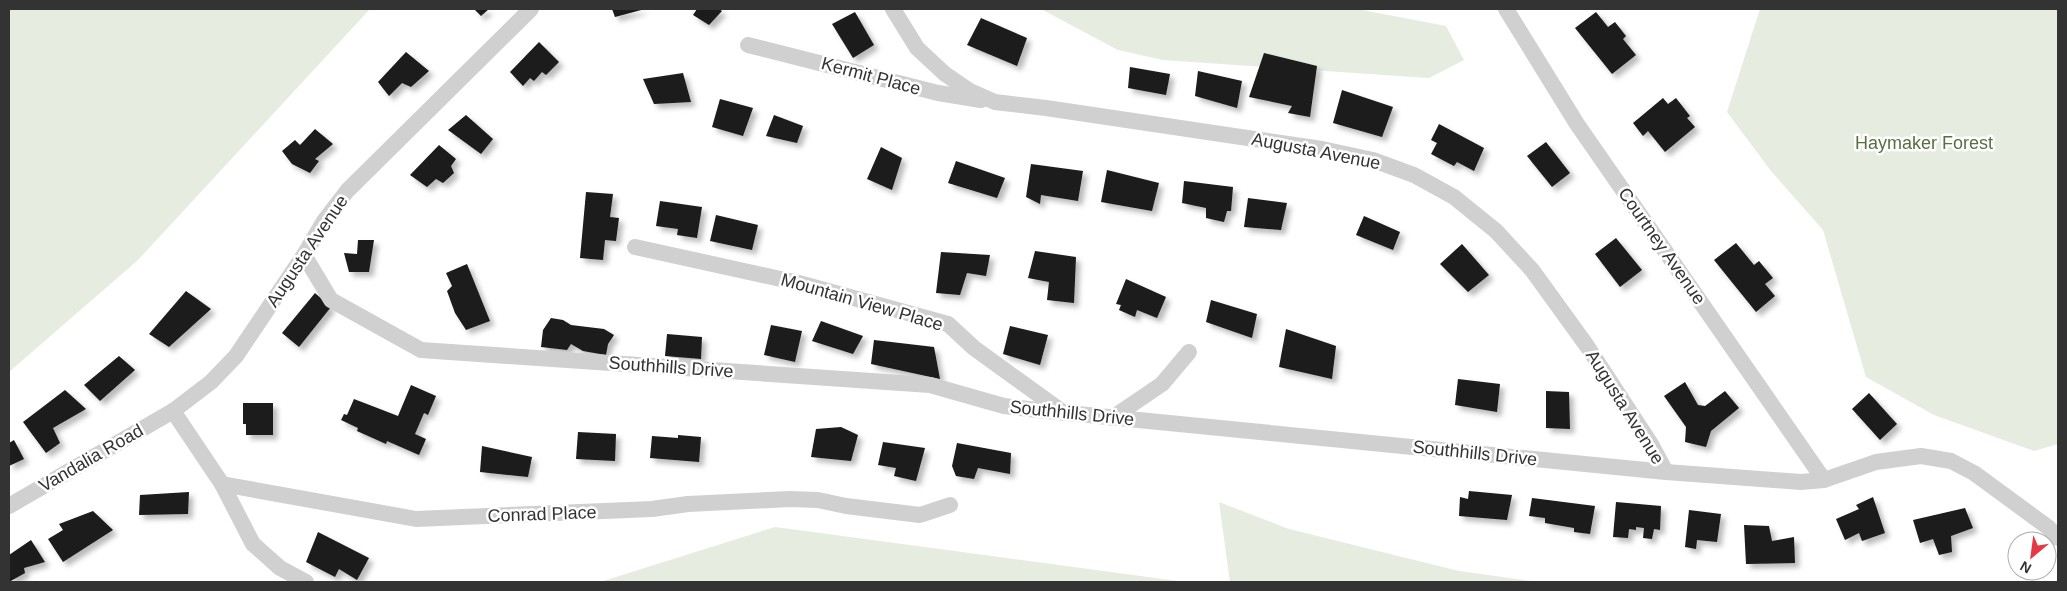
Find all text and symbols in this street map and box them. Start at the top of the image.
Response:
street label: Kermit Place [819,53,923,99]
street label: Augusta Avenue [1250,129,1382,173]
park label: Haymaker Forest [1855,133,1993,153]
street label: Courtney Avenue [1614,184,1710,308]
street label: Augusta Avenue [262,191,352,311]
street label: Mountain View Place [779,269,945,335]
street label: Augusta Avenue [1582,346,1668,468]
street label: Southhills Drive [608,353,734,381]
street label: Southhills Drive [1009,397,1135,429]
street label: Vandalia Road [35,420,147,496]
street label: Southhills Drive [1412,437,1538,469]
street label: Conrad Place [487,502,597,526]
north arrow [2007,531,2057,581]
text: N [2017,558,2034,577]

